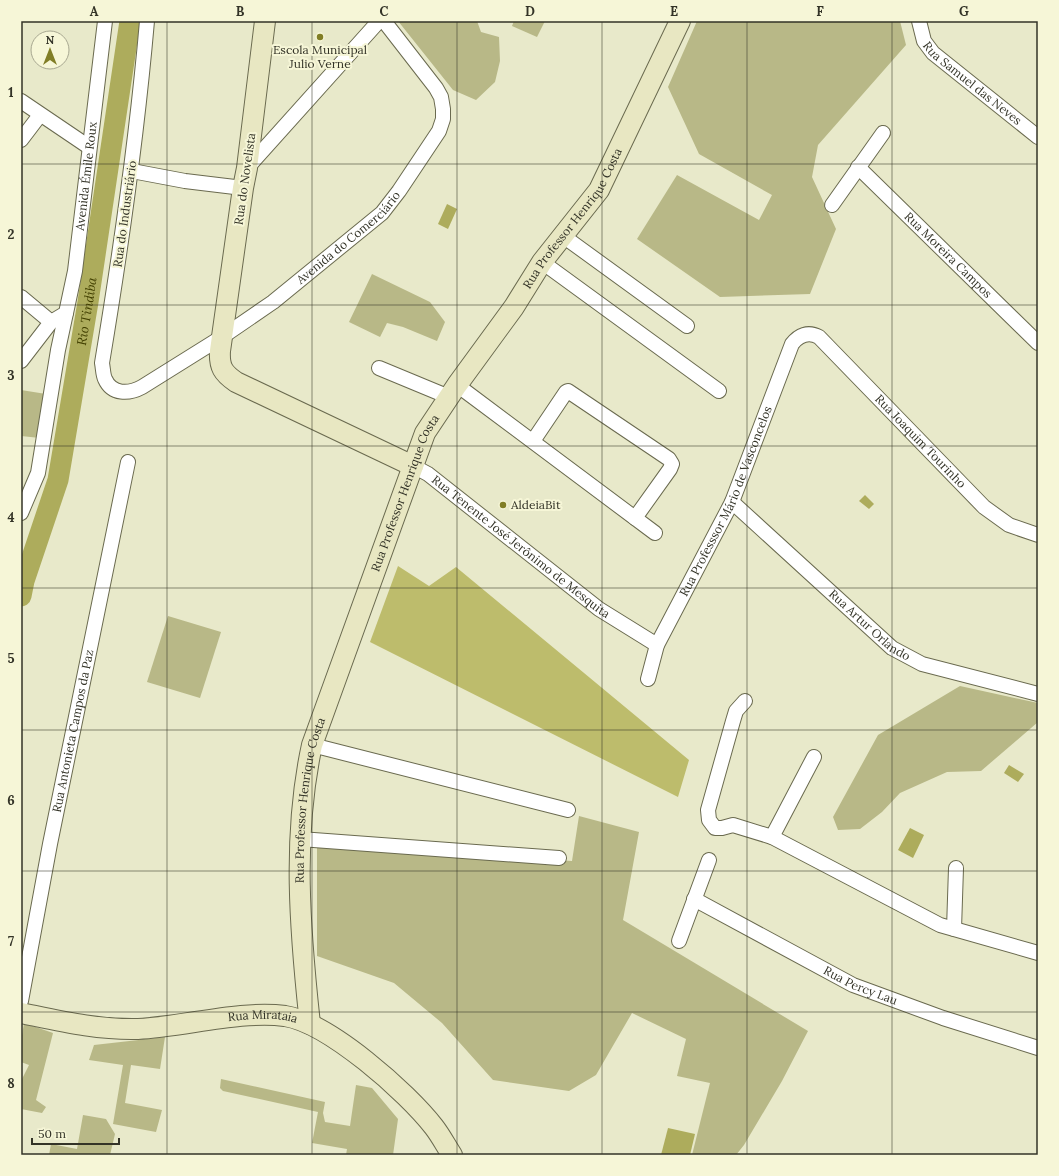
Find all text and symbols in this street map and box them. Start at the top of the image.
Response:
text: A [90,3,99,20]
text: B [236,3,245,20]
text: C [380,3,389,20]
text: D [525,3,535,20]
text: E [670,3,678,20]
text: F [816,3,824,20]
text: G [959,3,969,20]
north arrow [30,30,70,70]
marker: Escola Municipal Julio Verne [315,32,325,42]
text: N [46,33,55,47]
street label: Rua Samuel das Neves [920,38,1025,128]
place label: Escola Municipal Julio Verne [273,42,367,71]
text: 1 [8,84,14,101]
street label: Avenida Émile Roux [72,120,100,232]
street label: Rua do Novelista [231,132,258,226]
street label: Rua Professor Henrique Costa [519,145,625,291]
street label: Rua do Industriário [110,160,139,268]
street label: Avenida do Comerciário [292,188,403,288]
street label: Rua Moreira Campos [901,209,996,301]
text: 2 [8,226,15,243]
water label: Rio Tindiba [73,275,101,347]
text: 3 [7,367,15,384]
street label: Rua Joaquim Tourinho [872,391,969,491]
street label: Rua Professsor Mário de Vasconcelos [676,403,775,599]
street label: Rua Professor Henrique Costa [367,411,442,573]
street label: Rua Tenente José Jerônimo de Mesquita [429,472,613,621]
place label: AldeiaBit [510,497,561,512]
marker: AldeiaBit [498,500,508,510]
text: 4 [7,509,15,526]
street label: Rua Artur Orlando [826,586,913,663]
street label: Rua Antonieta Campos da Paz [49,648,97,814]
text: 5 [7,650,15,667]
street label: Rua Professor Henrique Costa [292,715,328,883]
text: 6 [7,792,15,809]
text: 7 [8,933,14,950]
street label: Rua Percy Lau [821,963,900,1008]
street label: Rua Mirataia [227,1007,300,1026]
text: 8 [7,1075,15,1092]
scale bar [32,1120,119,1146]
text: 50 m [38,1126,66,1141]

